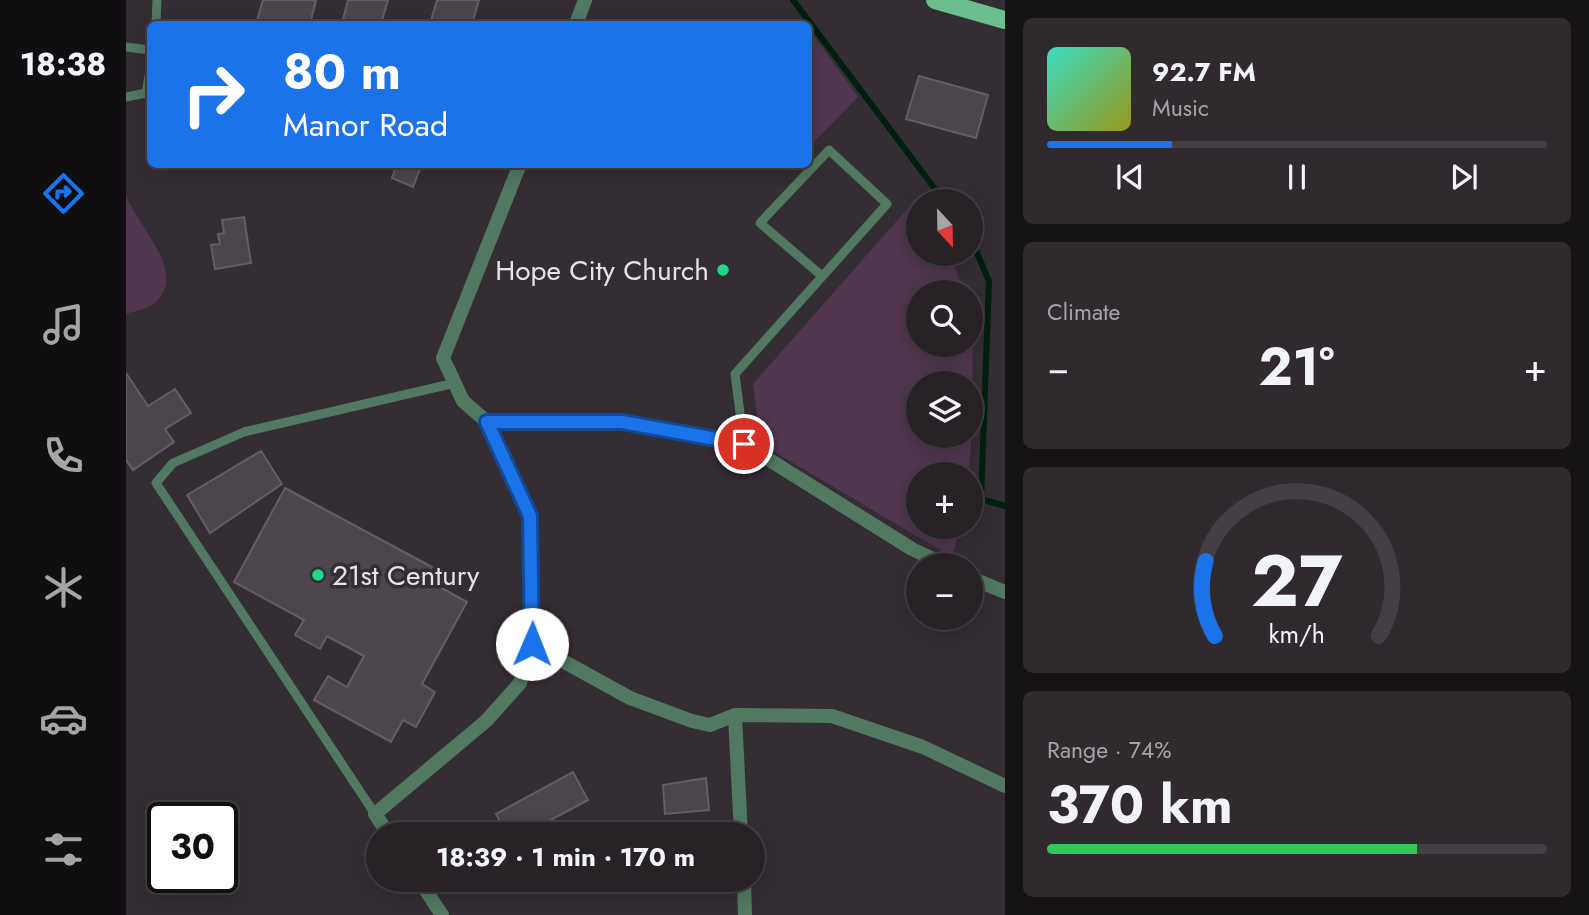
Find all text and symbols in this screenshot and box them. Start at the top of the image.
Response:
text: 80 m [283,37,401,107]
text: 18:38 [20,41,106,87]
icon: right [168,49,259,140]
text: 92.7 FM [1152,53,1256,91]
text: Music [1152,91,1209,125]
text: Manor Road [283,102,448,148]
icon: previous [1111,158,1149,196]
icon: pause [1278,158,1316,196]
icon: next [1445,158,1483,196]
icon: directions [39,169,88,218]
north arrow [906,189,984,266]
map controls [906,189,983,630]
place label: Hope City Church [495,250,709,291]
marker: Hope City Church [715,262,731,278]
button: search [906,280,983,357]
text: Climate [1047,295,1120,329]
icon: music [39,300,88,349]
text: 21° [1259,329,1335,405]
text: − [1047,340,1069,395]
text: + [1524,340,1547,395]
button: layers [906,371,983,448]
pin [714,414,774,474]
icon: arrive [725,425,763,463]
icon: phone [39,431,88,480]
button: + [906,462,983,539]
text: 27 [1251,528,1343,633]
button: − [906,553,983,630]
place label: 21st Century [332,555,480,596]
icon: climate [39,563,88,612]
marker: 21st Century [310,567,326,583]
position arrow [495,607,569,681]
text: km/h [1269,615,1325,651]
icon: car [39,694,88,743]
text: Range · 74% [1047,733,1171,767]
text: 370 km [1047,767,1233,843]
speed limit sign: 30 [147,802,238,893]
icon: filters [39,825,88,874]
text: 18:39 · 1 min · 170 m [436,838,695,876]

